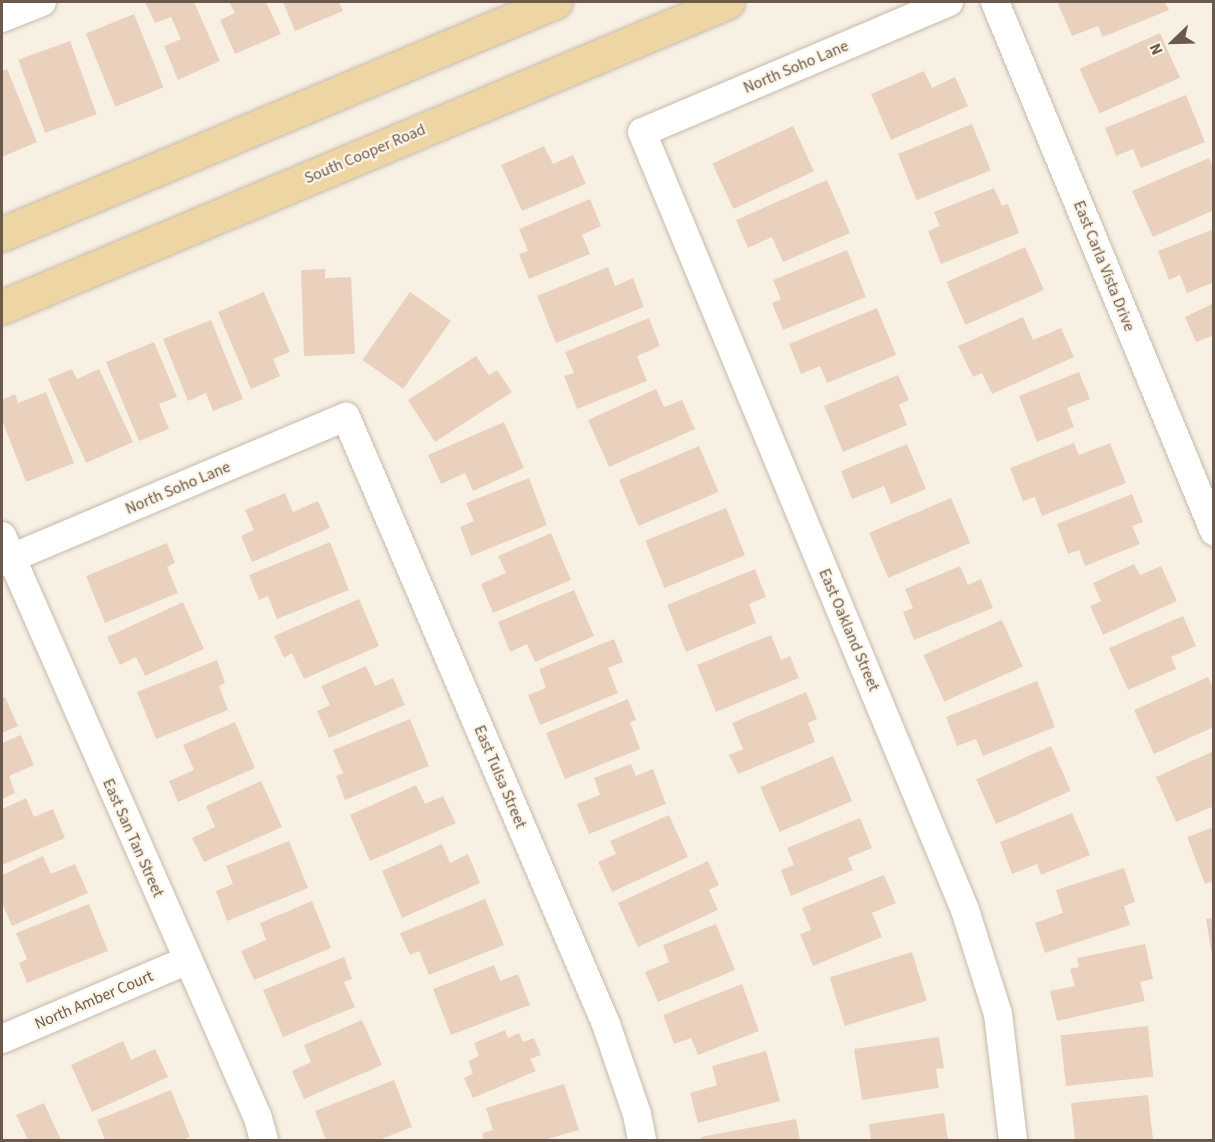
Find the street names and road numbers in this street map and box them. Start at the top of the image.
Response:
street label: North Soho Lane [741,36,851,98]
street label: South Cooper Road [302,120,428,188]
street label: East Carla Vista Drive [1069,198,1139,334]
street label: North Soho Lane [123,457,233,519]
street label: East Oakland Street [815,566,883,694]
street label: East Tulsa Street [470,723,530,831]
street label: East San Tan Street [98,776,168,900]
street label: North Amber Court [32,966,156,1034]

